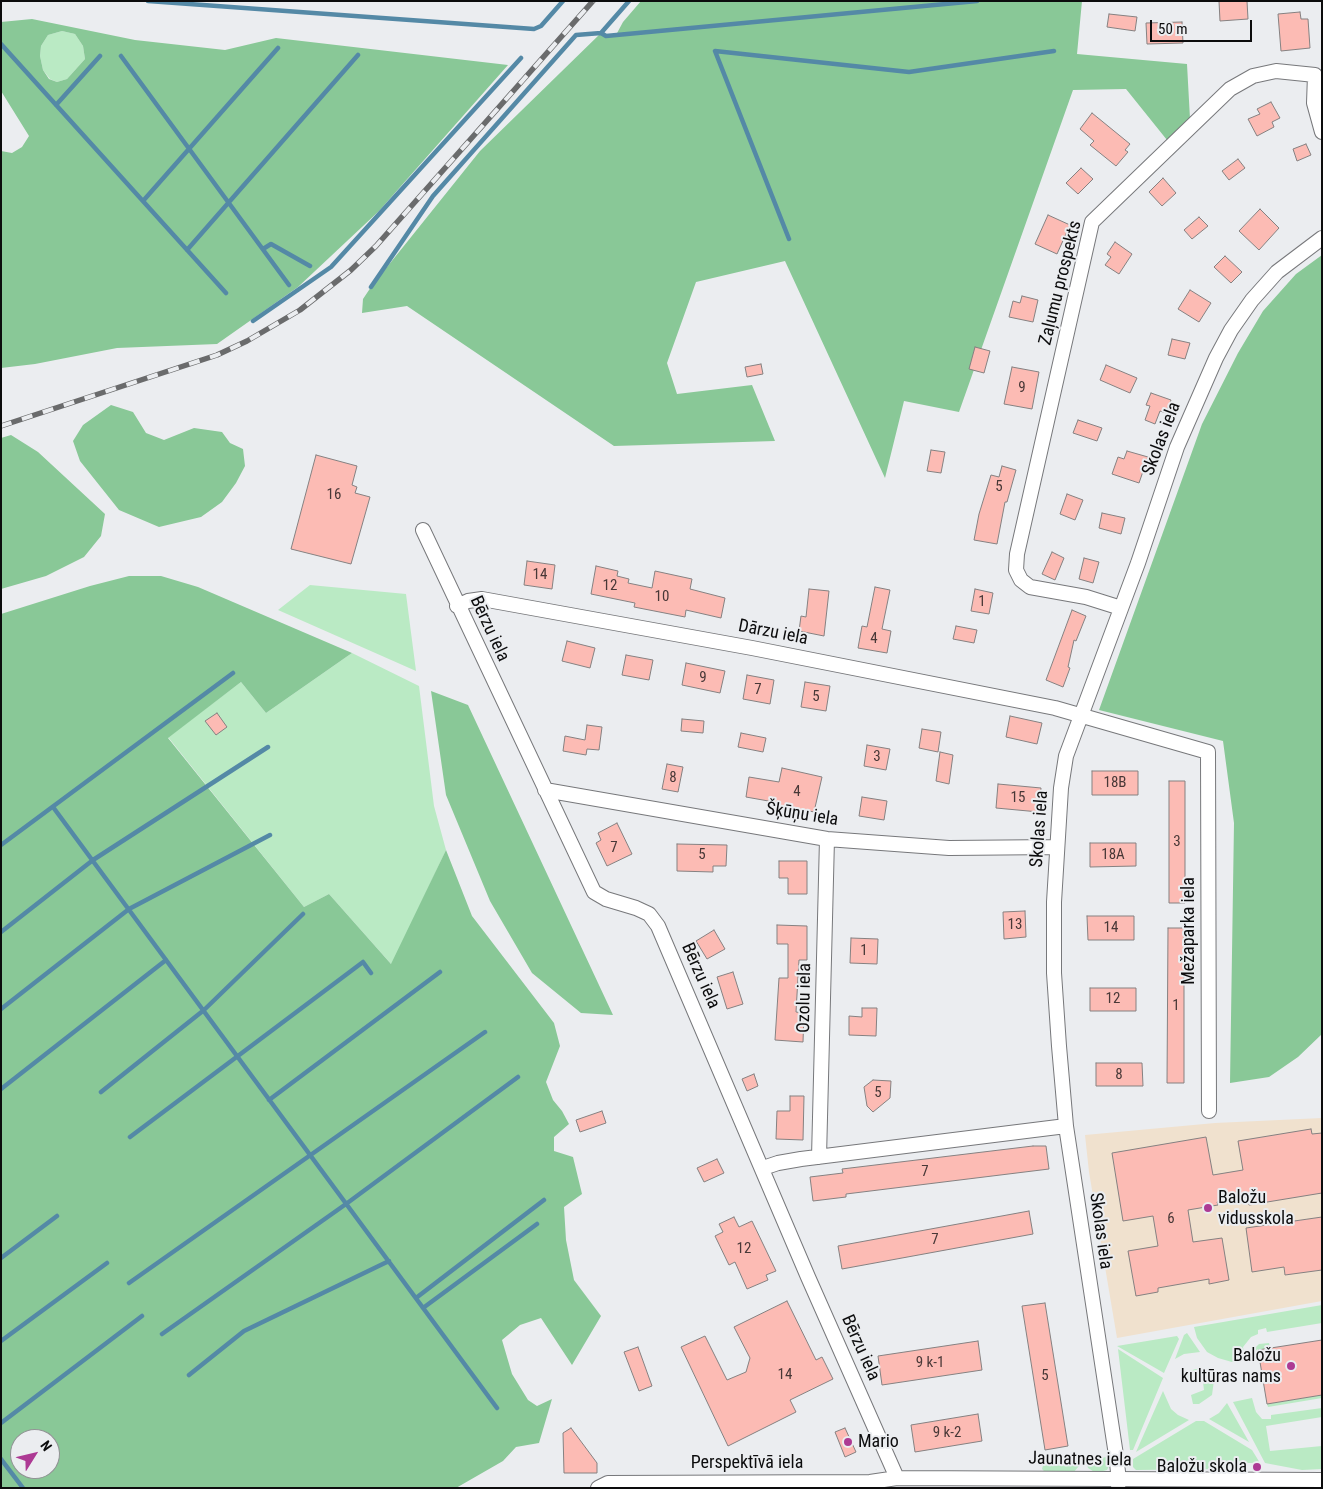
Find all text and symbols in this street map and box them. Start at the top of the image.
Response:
scale bar [1153,10,1256,42]
text: 50 m [1158,20,1188,38]
street label: Zaļumu prospekts [1035,218,1087,348]
house number: 9 [1018,379,1026,397]
street label: Skolas iela [1138,399,1186,479]
house number: 5 [995,478,1003,496]
house number: 16 [327,486,341,504]
house number: 14 [533,566,547,584]
house number: 12 [603,577,617,595]
house number: 10 [655,588,669,606]
street label: Bērzu iela [464,593,514,665]
house number: 1 [978,593,986,611]
street label: Dārzu iela [736,616,810,650]
house number: 4 [870,630,878,648]
house number: 9 [699,669,707,687]
house number: 7 [754,681,762,699]
house number: 5 [812,688,820,706]
house number: 3 [873,748,881,766]
house number: 8 [669,769,677,787]
house number: 18B [1104,774,1126,792]
house number: 4 [793,783,801,801]
house number: 15 [1011,789,1025,807]
street label: Skolas iela [1027,790,1053,868]
street label: Šķūņu iela [764,799,840,831]
house number: 3 [1173,833,1181,851]
house number: 7 [610,839,618,857]
house number: 5 [698,846,706,864]
house number: 18A [1101,846,1125,864]
street label: Mežaparka iela [1178,877,1200,985]
house number: 13 [1008,916,1022,934]
house number: 14 [1104,919,1118,937]
street label: Bērzu iela [676,940,724,1012]
house number: 1 [860,942,868,960]
street label: Ozolu iela [794,963,816,1033]
house number: 12 [1106,990,1120,1008]
house number: 1 [1172,997,1180,1015]
house number: 8 [1115,1066,1123,1084]
house number: 5 [874,1084,882,1102]
house number: 7 [921,1163,929,1181]
place label: Baložu vidusskola [1218,1187,1294,1230]
street label: Skolas iela [1084,1191,1116,1271]
marker: Baložu vidusskola [1202,1202,1214,1214]
house number: 6 [1167,1210,1175,1228]
house number: 7 [931,1231,939,1249]
house number: 12 [737,1240,751,1258]
street label: Bērzu iela [836,1312,884,1384]
place label: Baložu kultūras nams [1181,1345,1281,1388]
house number: 9 k-1 [916,1354,944,1372]
marker: Baložu kultūras nams [1285,1360,1297,1372]
house number: 14 [778,1366,792,1384]
house number: 5 [1041,1367,1049,1385]
house number: 9 k-2 [933,1424,961,1442]
north arrow [10,1429,60,1479]
place label: Mario [858,1431,899,1453]
marker: Mario [842,1436,854,1448]
text: N [37,1438,55,1454]
street label: Jaunatnes iela [1028,1448,1132,1472]
street label: Perspektīvā iela [691,1452,803,1474]
place label: Baložu skola [1157,1456,1247,1478]
marker: Baložu skola [1251,1461,1263,1473]

